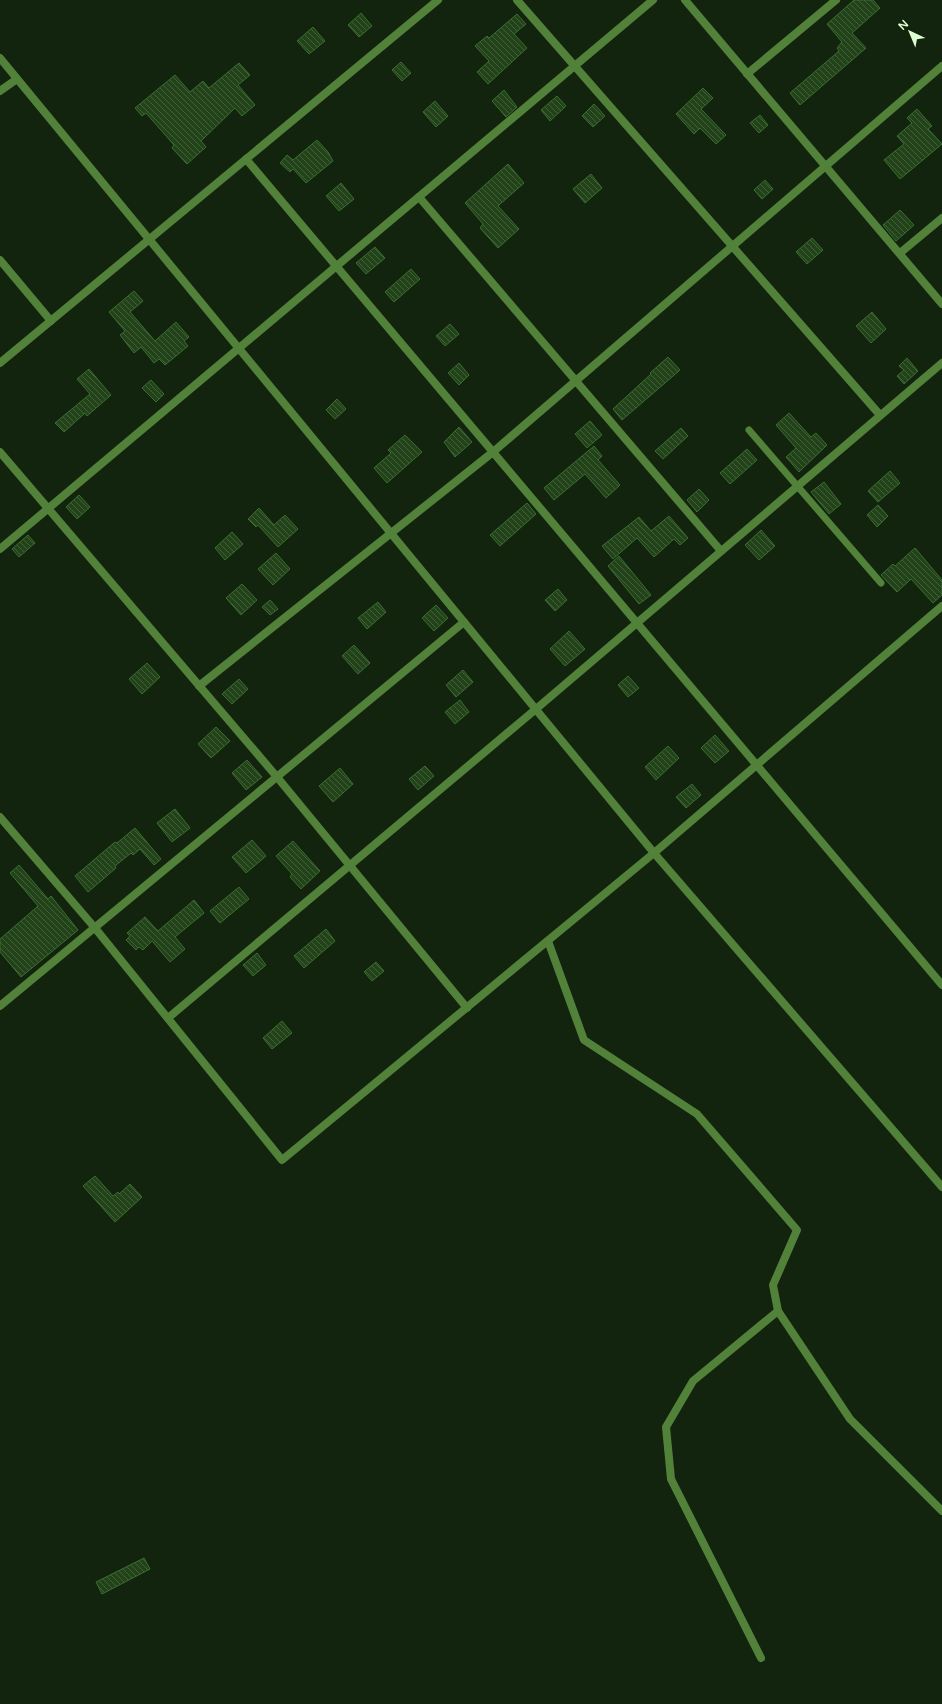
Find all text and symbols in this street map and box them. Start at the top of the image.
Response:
north arrow [890,12,930,52]
text: N [896,17,911,33]

